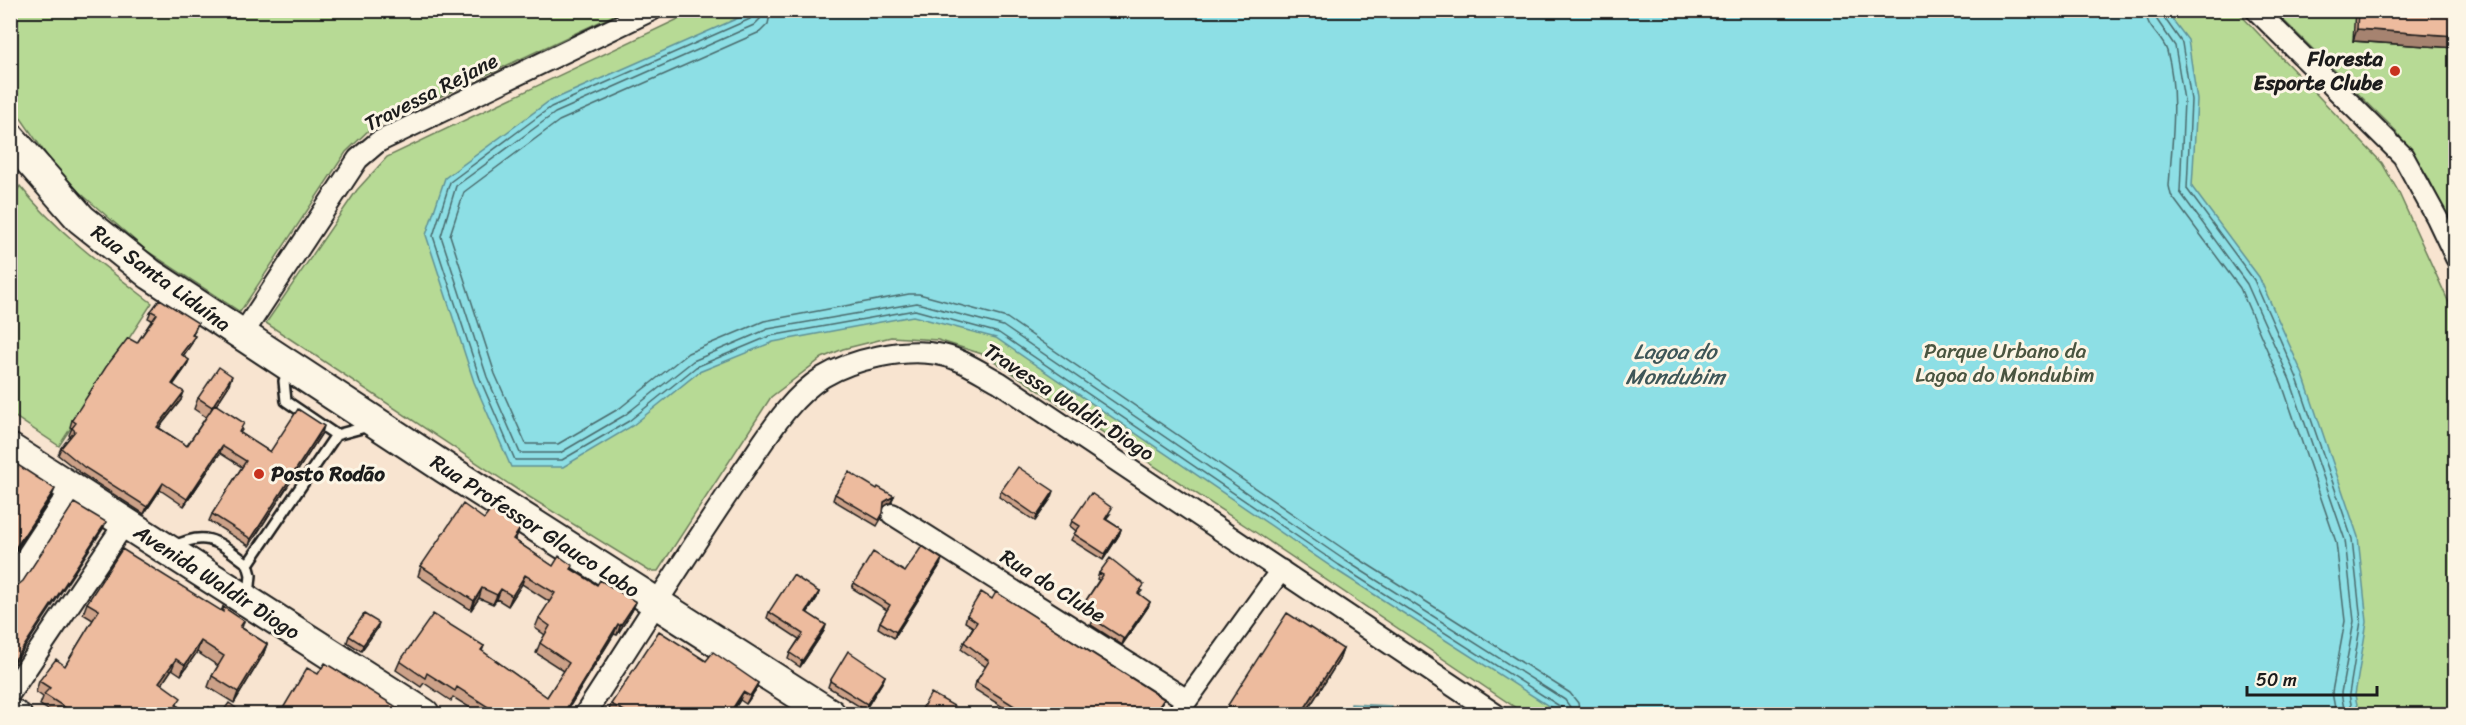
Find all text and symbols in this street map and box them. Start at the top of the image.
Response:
place label: Floresta Esporte Clube [2254,40,2383,102]
street label: Travessa Rejane [357,42,505,142]
marker: Floresta Esporte Clube [2388,64,2402,78]
street label: Rua Santa Liduína [83,214,240,342]
street label: Travessa Waldir Diogo [976,332,1163,472]
water label: Lagoa do Mondubim [1625,332,1727,396]
park label: Parque Urbano da Lagoa do Mondubim [1915,332,2095,394]
street label: Rua Professor Glauco Lobo [422,444,648,608]
place label: Posto Rodão [271,455,385,493]
marker: Posto Rodão [252,467,266,481]
street label: Avenida Waldir Diogo [125,513,308,651]
street label: Rua do Clube [992,538,1114,634]
scale bar [2247,659,2378,697]
text: 50 m [2256,664,2297,696]

